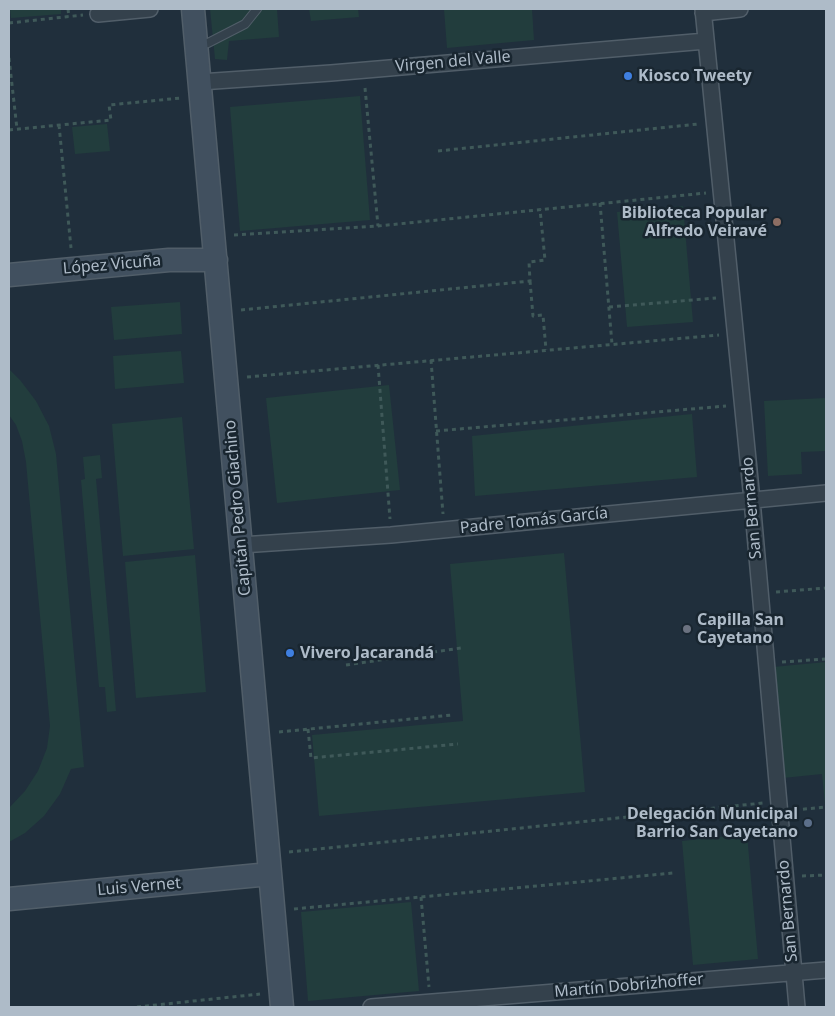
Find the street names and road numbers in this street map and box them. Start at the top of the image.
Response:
street label: Virgen del Valle [394,47,512,77]
street label: López Vicuña [62,251,162,279]
street label: Capitán Pedro Giachino [221,419,255,597]
street label: San Bernardo [738,456,766,560]
street label: Padre Tomás García [459,504,609,538]
street label: San Bernardo [774,859,802,963]
street label: Luis Vernet [96,874,182,900]
street label: Martín Dobrizhoffer [554,970,704,1002]

